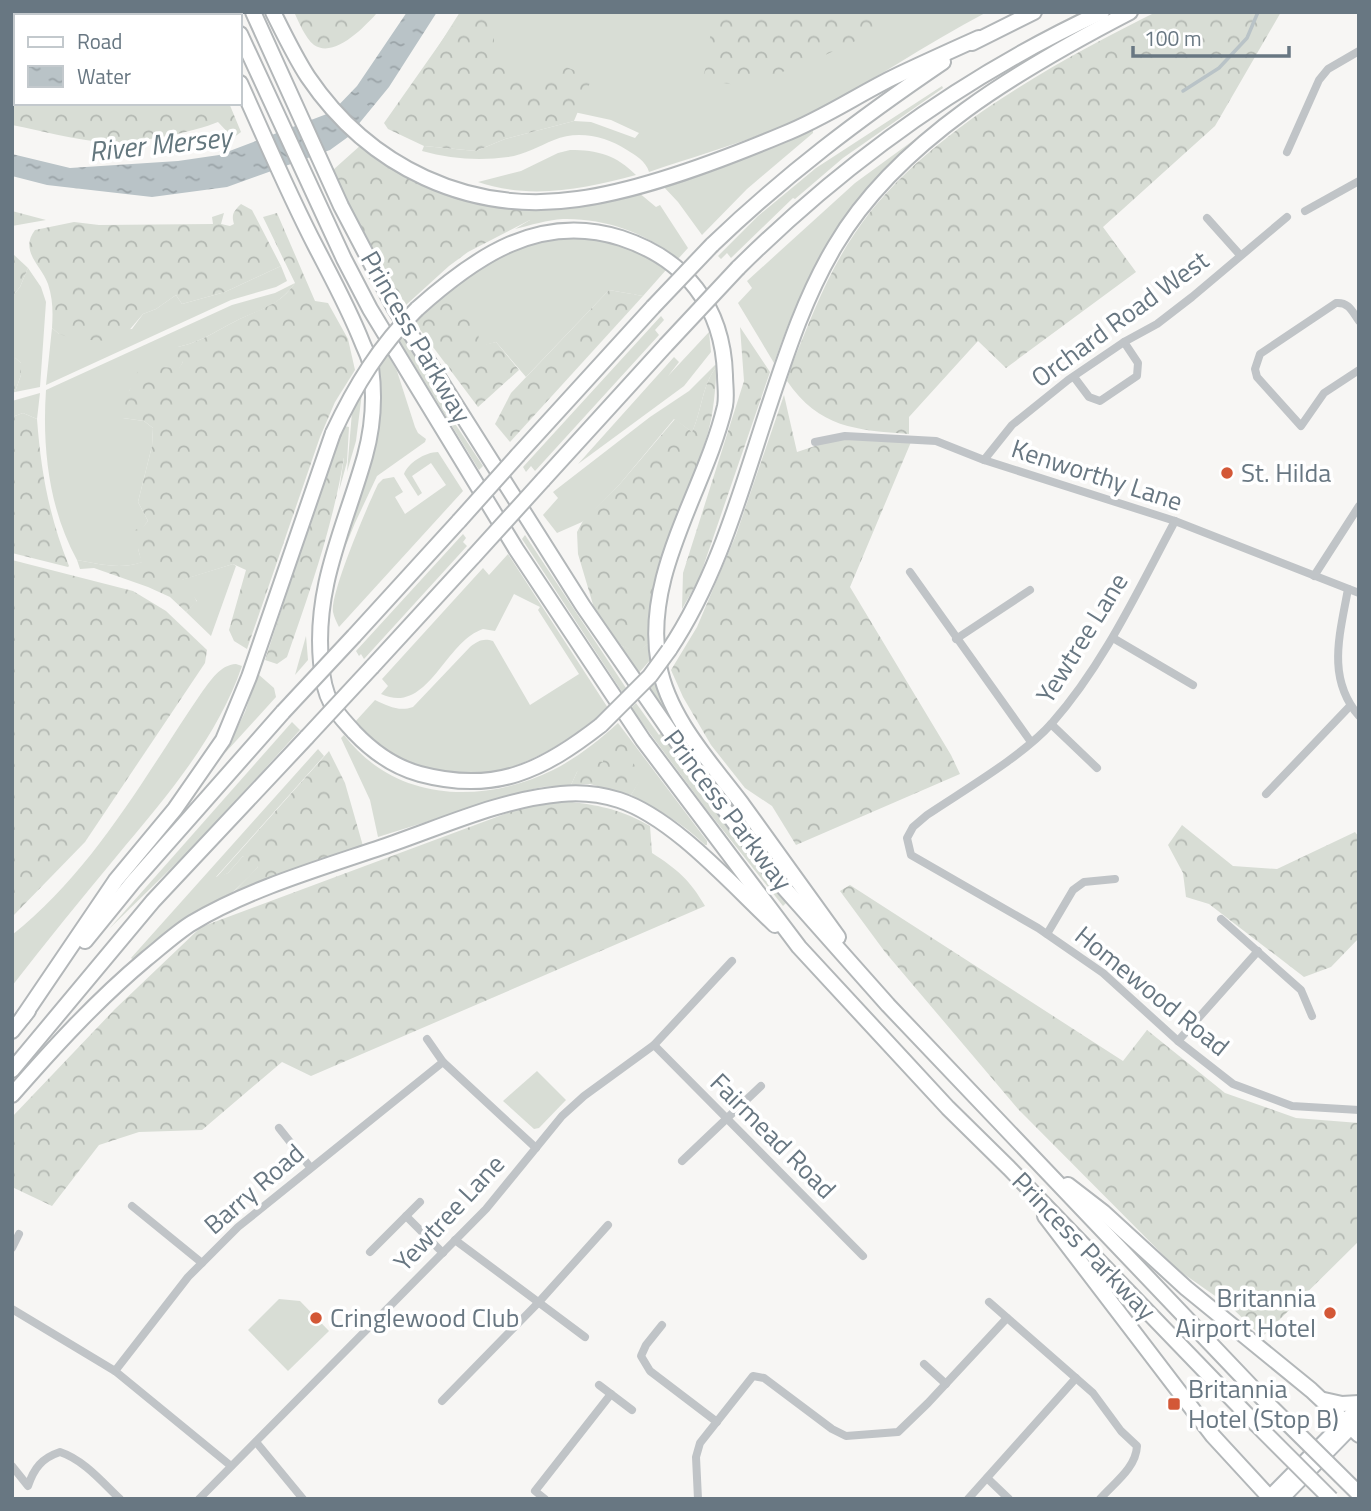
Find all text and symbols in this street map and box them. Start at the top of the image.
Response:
legend [14,14,242,105]
scale bar [1133,14,1289,58]
text: 100 m [1144,22,1201,54]
text: Road [77,25,122,57]
text: Water [77,60,131,92]
water label: River Mersey [87,114,236,172]
street label: Orchard Road West [1023,241,1217,396]
street label: Princess Parkway [351,243,482,430]
street label: Kenworthy Lane [1007,429,1188,521]
place label: St. Hilda [1241,453,1331,492]
marker: St. Hilda [1219,465,1235,481]
street label: Yewtree Lane [1026,565,1137,711]
street label: Princess Parkway [655,721,802,899]
street label: Homewood Road [1067,916,1238,1065]
street label: Fairmead Road [702,1064,845,1207]
street label: Barry Road [195,1134,312,1243]
street label: Yewtree Lane [384,1145,513,1280]
street label: Princess Parkway [1003,1163,1165,1329]
place label: Britannia Airport Hotel [1175,1278,1316,1347]
place label: Cringlewood Club [330,1298,519,1337]
marker: Britannia Airport Hotel [1322,1305,1338,1321]
marker: Cringlewood Club [308,1310,324,1326]
place label: Britannia Hotel (Stop B) [1188,1369,1339,1438]
marker: Britannia Hotel (Stop B) [1166,1396,1182,1412]

